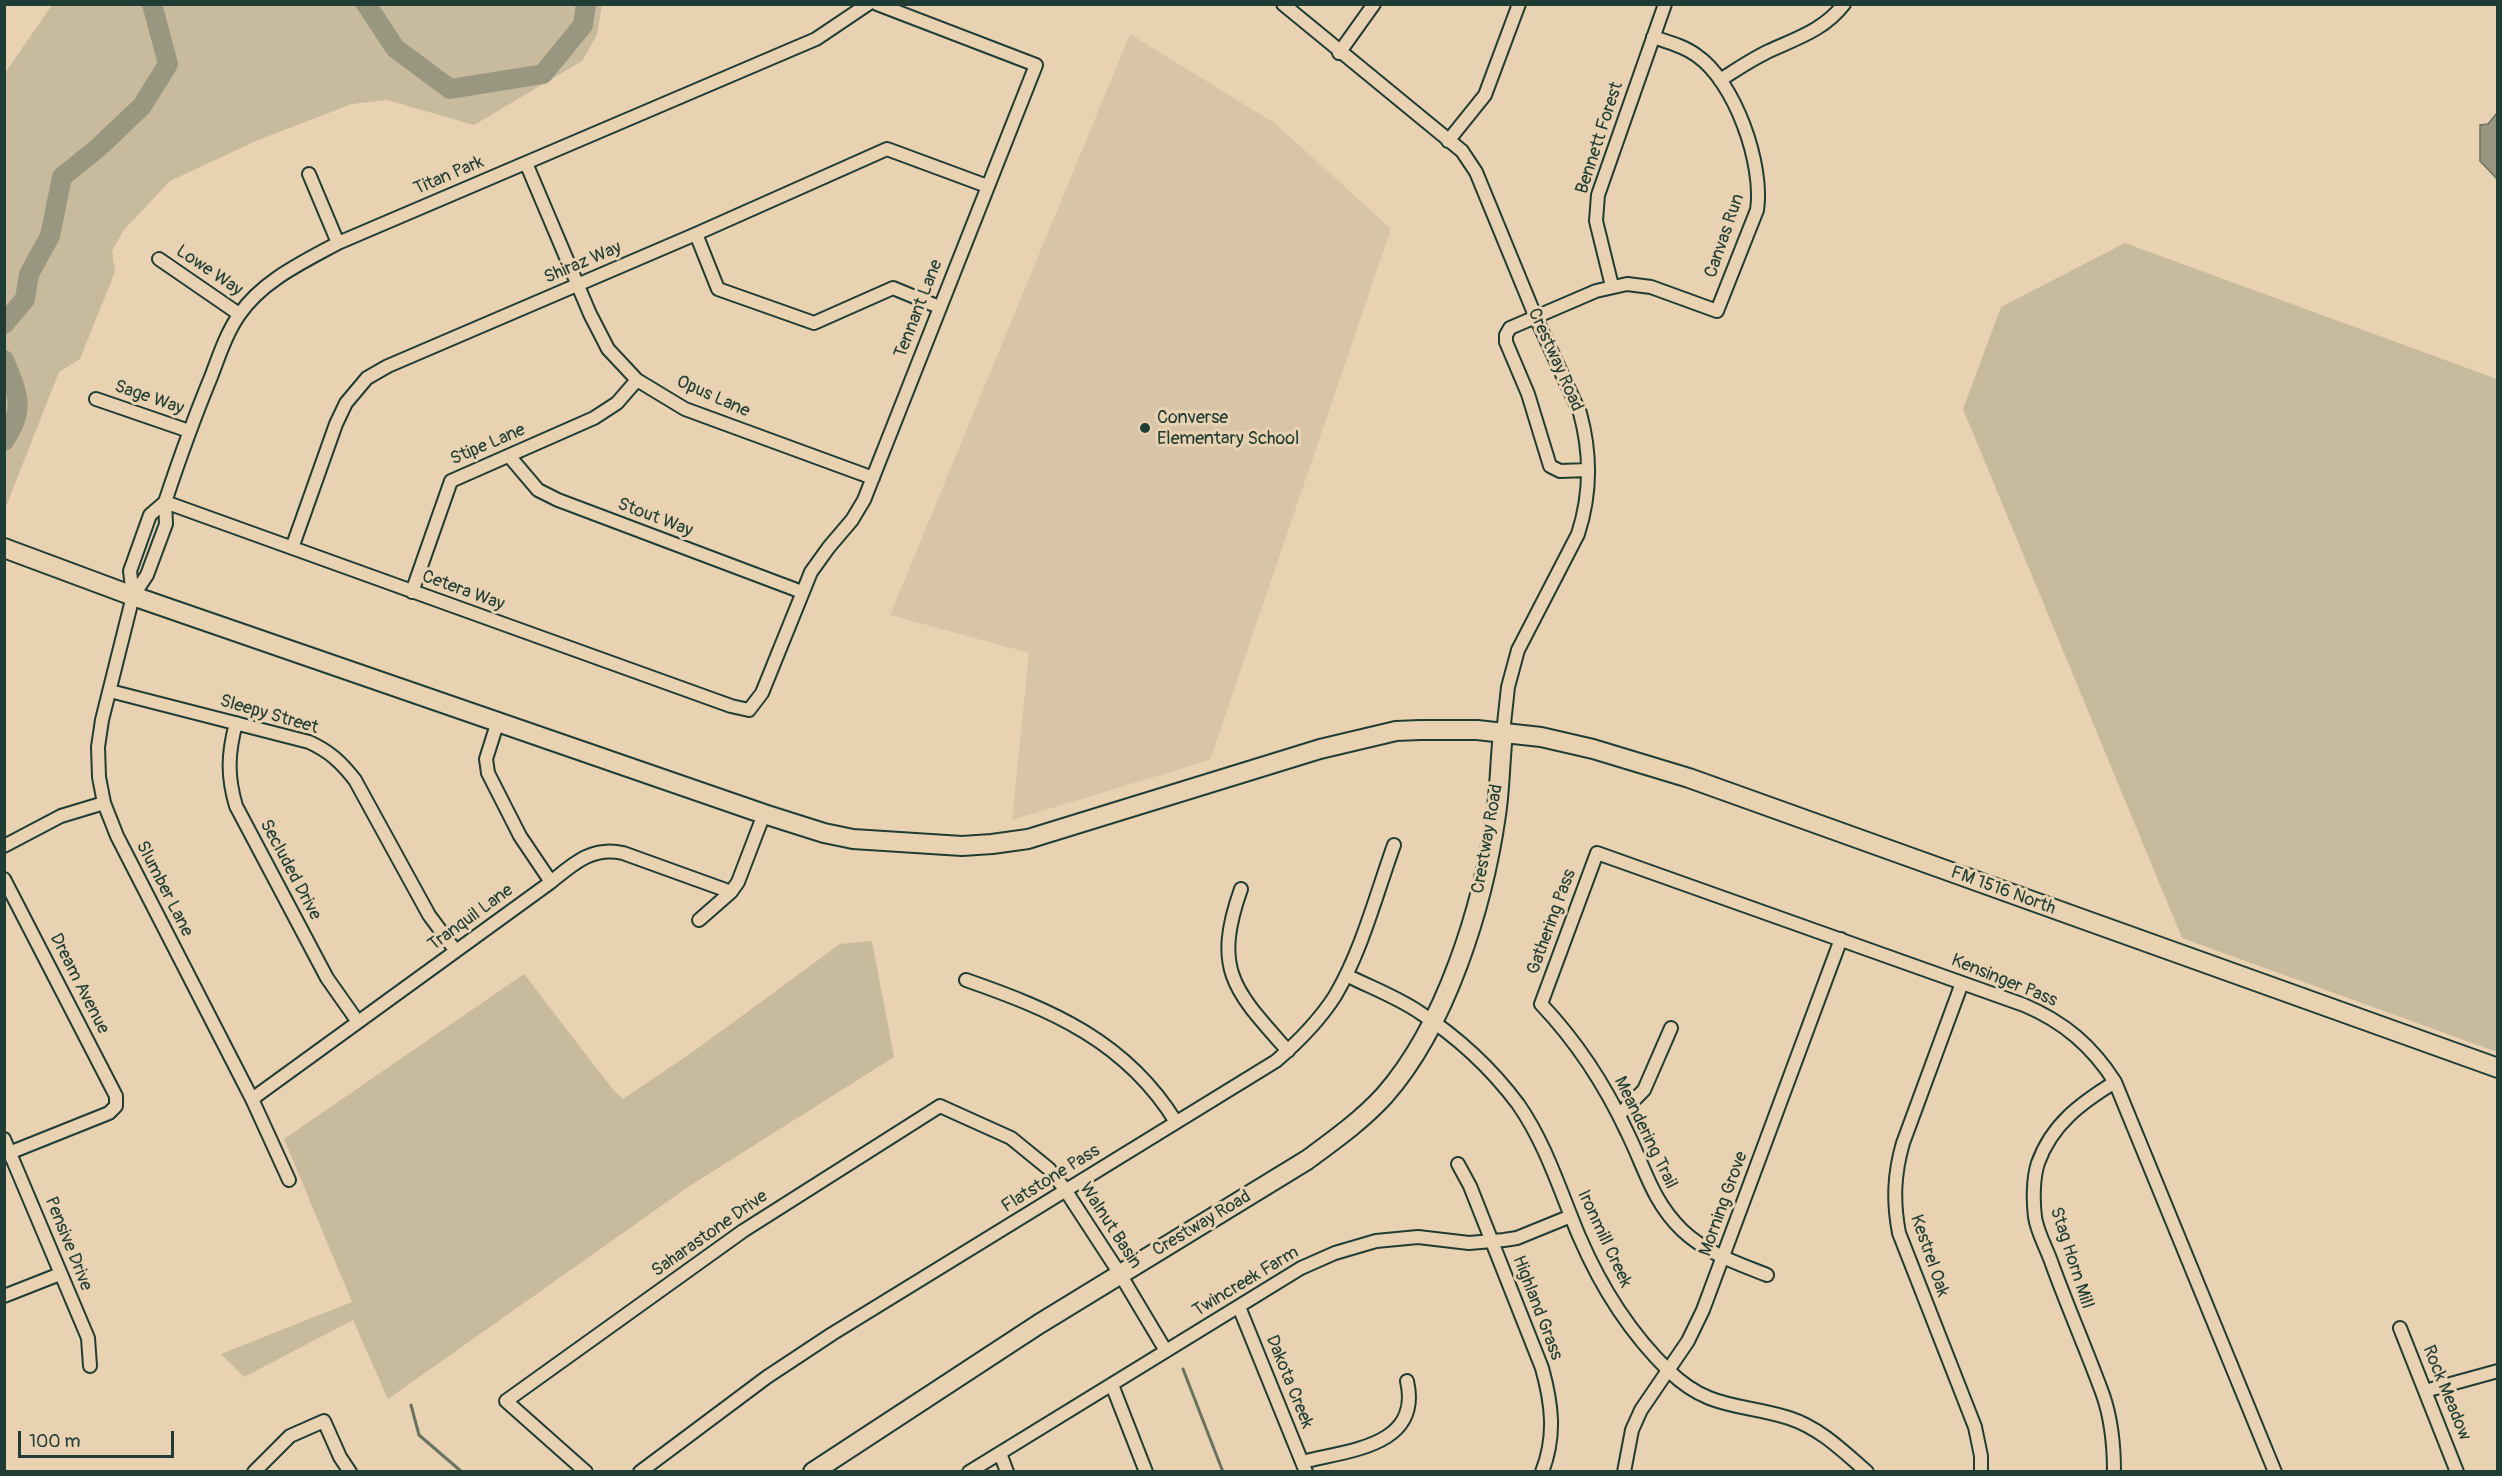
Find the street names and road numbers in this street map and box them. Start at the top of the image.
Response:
street label: Bennett Forest [1572,79,1628,197]
street label: Titan Park [411,152,487,200]
street label: Canvas Run [1701,191,1749,281]
street label: Shiraz Way [541,237,625,289]
street label: Lowe Way [171,241,247,301]
street label: Tennant Lane [890,257,948,361]
street label: Crestway Road [1523,305,1587,415]
street label: Opus Lane [673,371,753,423]
street label: Sage Way [111,376,187,420]
street label: Stipe Lane [447,420,529,470]
street label: Stout Way [614,494,696,542]
street label: Cetera Way [419,566,507,616]
street label: Sleepy Street [217,691,321,739]
street label: Crestway Road [1468,783,1508,895]
street label: Secluded Drive [254,816,326,924]
street label: Slumber Lane [131,838,197,940]
street label: FM 1516 North [1948,862,2058,920]
street label: Gathering Pass [1523,866,1581,978]
street label: Tranquil Lane [424,880,518,956]
street label: Dream Avenue [44,930,114,1038]
street label: Kensinger Pass [1948,950,2060,1012]
street label: Meandering Trail [1609,1073,1681,1193]
street label: Flatstone Pass [998,1140,1104,1218]
street label: Morning Grove [1695,1149,1753,1259]
street label: Walnut Basin [1074,1179,1146,1273]
street label: Saharastone Drive [648,1186,772,1282]
street label: Crestway Road [1149,1186,1255,1262]
street label: Ironmill Creek [1572,1187,1636,1291]
street label: Pensive Drive [39,1194,97,1294]
street label: Stag Horn Mill [2044,1205,2098,1311]
street label: Kestrel Oak [1905,1212,1953,1300]
street label: Twincreek Farm [1189,1242,1303,1322]
street label: Highland Grass [1507,1253,1567,1363]
street label: Dakota Creek [1260,1332,1318,1432]
street label: Rock Meadow [2417,1342,2475,1444]

